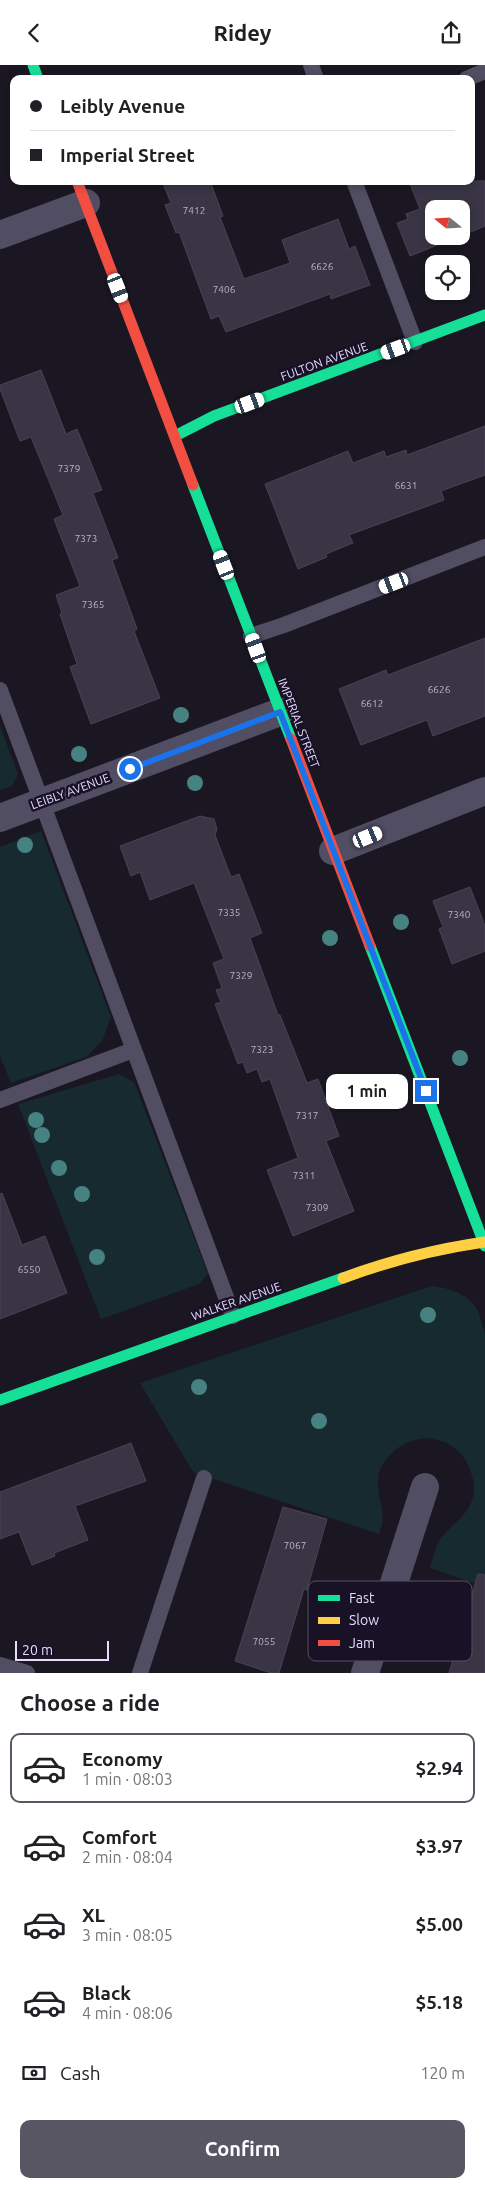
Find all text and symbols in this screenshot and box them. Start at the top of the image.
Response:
icon: back [20,19,48,47]
icon: share [437,19,465,47]
text: Ridey [213,20,272,45]
text: Leibly Avenue [60,95,185,117]
text: Imperial Street [60,144,195,166]
north arrow [425,200,470,245]
map controls [425,200,470,300]
house number: 7412 [183,205,205,216]
button: locate [425,255,470,300]
house number: 6626 [311,261,334,272]
car [105,271,130,305]
house number: 7406 [213,284,236,295]
car [379,337,412,361]
street label: FULTON AVENUE [279,339,369,383]
car [233,391,266,415]
house number: 7379 [58,463,80,474]
house number: 6631 [395,480,417,491]
house number: 7373 [75,533,97,544]
car [211,548,236,582]
car [377,571,410,595]
house number: 7365 [82,599,104,610]
car [243,631,268,665]
street label: IMPERIAL STREET [276,676,322,770]
house number: 6626 [428,684,451,695]
house number: 6612 [361,698,383,709]
route start [119,758,141,780]
street label: LEIBLY AVENUE [29,771,112,811]
car [351,824,384,850]
house number: 7335 [218,907,240,918]
house number: 7340 [448,909,471,920]
house number: 7329 [230,970,252,981]
house number: 7323 [251,1044,273,1055]
callout: 1 min [326,1073,408,1109]
route end [415,1080,437,1102]
text: 1 min [347,1082,387,1100]
house number: 7317 [296,1110,318,1121]
house number: 7311 [293,1170,315,1181]
house number: 7309 [306,1202,328,1213]
house number: 6550 [18,1264,41,1275]
street label: WALKER AVENUE [189,1279,283,1322]
house number: 7067 [284,1540,306,1551]
legend [308,1581,472,1661]
text: Fast [349,1590,375,1606]
text: Slow [349,1612,379,1628]
text: Jam [349,1635,375,1651]
house number: 7055 [253,1636,275,1647]
scale bar [15,1638,109,1661]
text: 20 m [22,1642,53,1658]
text: Choose a ride [20,1690,160,1715]
icon: car [22,1746,67,1791]
text: Economy [82,1748,163,1770]
text: $2.94 [415,1757,463,1779]
text: 1 min · 08:03 [82,1770,173,1788]
icon: car [22,1824,67,1869]
text: Comfort [82,1826,157,1848]
text: $3.97 [415,1835,463,1857]
text: 2 min · 08:04 [82,1848,173,1866]
icon: car [22,1902,67,1947]
text: XL [82,1904,105,1926]
text: $5.00 [415,1913,463,1935]
text: 3 min · 08:05 [82,1926,173,1944]
icon: car [22,1980,67,2025]
text: Black [82,1982,131,2004]
text: $5.18 [415,1991,463,2013]
text: 4 min · 08:06 [82,2004,173,2022]
icon: cash [20,2059,48,2087]
text: Cash [60,2062,101,2084]
text: 120 m [420,2064,465,2082]
button: Confirm [20,2120,465,2178]

